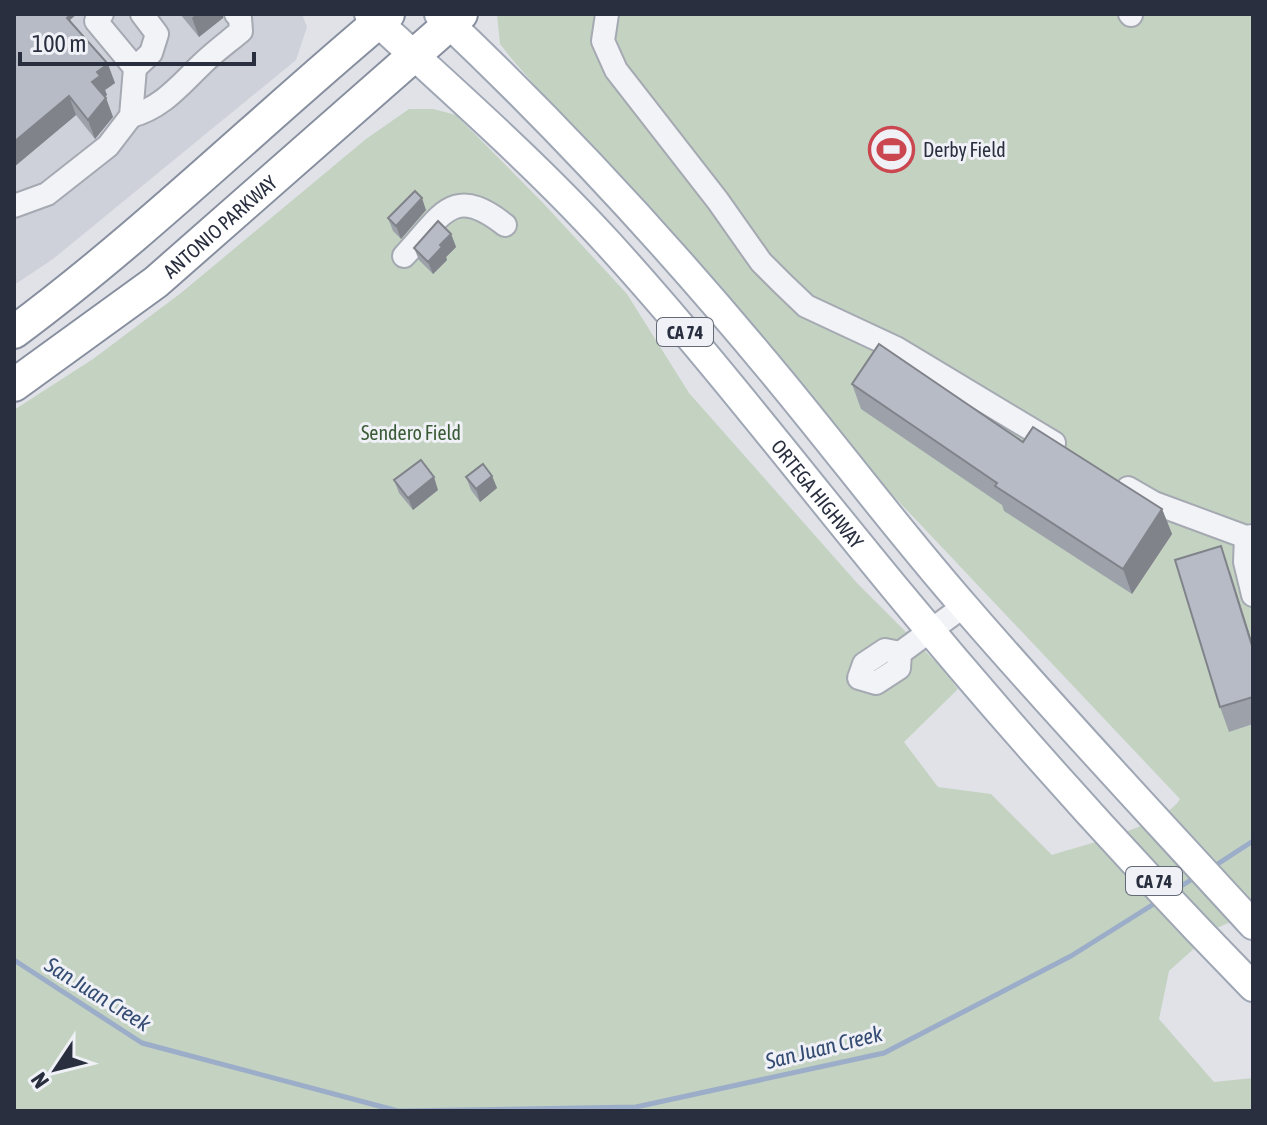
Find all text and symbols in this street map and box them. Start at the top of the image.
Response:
scale bar [20,16,254,66]
text: 100 m [32,30,86,57]
sports icon: Derby Field [868,125,916,173]
place label: Derby Field [923,138,1006,161]
street label: ANTONIO PARKWAY [158,170,281,282]
road number: CA 74 [657,318,713,346]
park label: Sendero Field [361,421,461,444]
street label: ORTEGA HIGHWAY [767,435,869,553]
road number: CA 74 [1126,867,1182,895]
water label: San Juan Creek [40,951,156,1037]
water label: San Juan Creek [762,1020,886,1074]
north arrow [16,1029,96,1109]
text: N [25,1068,54,1093]

